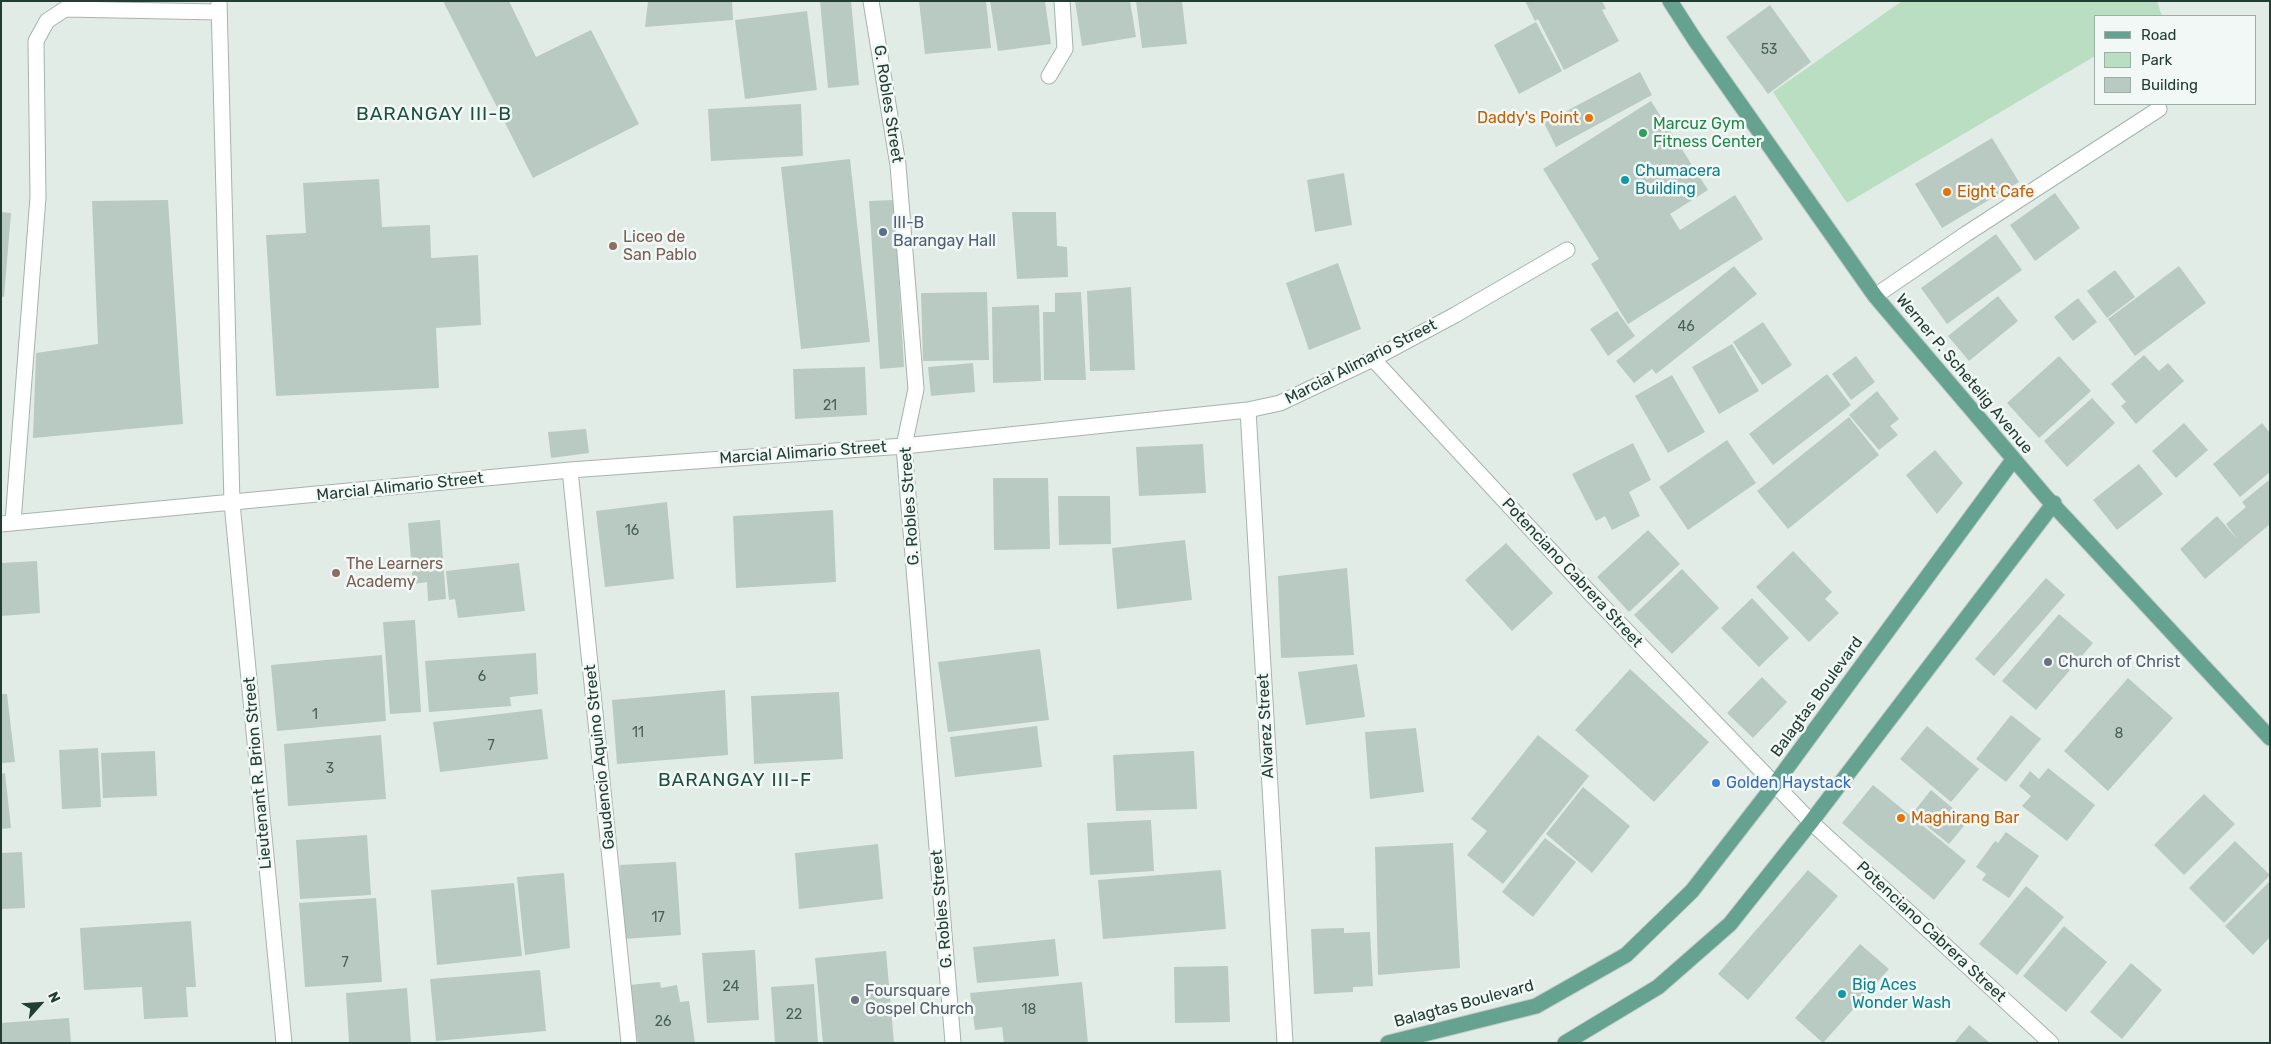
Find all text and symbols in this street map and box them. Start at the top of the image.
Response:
legend [2094,15,2256,105]
text: Road [2141,26,2177,44]
house number: 53 [1761,42,1777,58]
street label: G. Robles Street [869,44,907,164]
text: Park [2141,51,2172,69]
text: Building [2141,76,2198,94]
district label: BARANGAY III-B [354,104,514,126]
place label: Daddy's Point [1477,108,1579,128]
marker: Daddy's Point [1583,112,1595,124]
place label: Marcuz Gym Fitness Center [1653,114,1762,152]
marker: Marcuz Gym Fitness Center [1637,127,1649,139]
place label: Chumacera Building [1635,161,1721,199]
marker: Chumacera Building [1619,174,1631,186]
place label: Eight Cafe [1957,182,2034,202]
marker: Eight Cafe [1941,186,1953,198]
place label: III-B Barangay Hall [893,213,996,251]
marker: III-B Barangay Hall [877,226,889,238]
place label: Liceo de San Pablo [623,227,697,265]
marker: Liceo de San Pablo [607,240,619,252]
street label: Werner P. Schetelig Avenue [1891,290,2037,458]
street label: Marcial Alimario Street [1282,315,1440,409]
house number: 46 [1677,319,1695,335]
house number: 21 [823,398,837,414]
street label: Marcial Alimario Street [719,438,887,468]
street label: G. Robles Street [896,446,924,566]
street label: Marcial Alimario Street [316,469,484,505]
street label: Potenciano Cabrera Street [1498,494,1646,652]
house number: 16 [625,523,639,539]
place label: The Learners Academy [346,554,443,592]
marker: The Learners Academy [330,567,342,579]
street label: Balagtas Boulevard [1767,633,1867,761]
place label: Church of Christ [2058,652,2180,672]
marker: Church of Christ [2042,656,2054,668]
street label: Gaudencio Aquino Street [581,663,619,851]
house number: 6 [478,669,486,685]
street label: Alvarez Street [1254,673,1278,779]
street label: Lieutenant R. Brion Street [240,676,276,870]
house number: 1 [312,707,318,723]
house number: 11 [632,725,644,741]
house number: 8 [2115,726,2123,742]
house number: 7 [487,738,495,754]
house number: 3 [326,761,334,777]
district label: BARANGAY III-F [656,770,814,792]
place label: Golden Haystack [1726,773,1851,793]
marker: Golden Haystack [1710,777,1722,789]
place label: Maghirang Bar [1911,808,2019,828]
marker: Maghirang Bar [1895,812,1907,824]
street label: G. Robles Street [927,849,957,969]
street label: Potenciano Cabrera Street [1852,858,2010,1006]
house number: 17 [651,910,665,926]
house number: 7 [341,955,349,971]
place label: Big Aces Wonder Wash [1852,975,1951,1013]
street label: Balagtas Boulevard [1392,976,1536,1032]
north arrow [15,979,65,1029]
house number: 24 [723,979,739,995]
place label: Foursquare Gospel Church [865,981,974,1019]
marker: Big Aces Wonder Wash [1836,988,1848,1000]
text: N [44,989,64,1005]
marker: Foursquare Gospel Church [849,994,861,1006]
house number: 18 [1022,1002,1036,1018]
house number: 22 [786,1007,802,1023]
house number: 26 [655,1014,671,1030]

